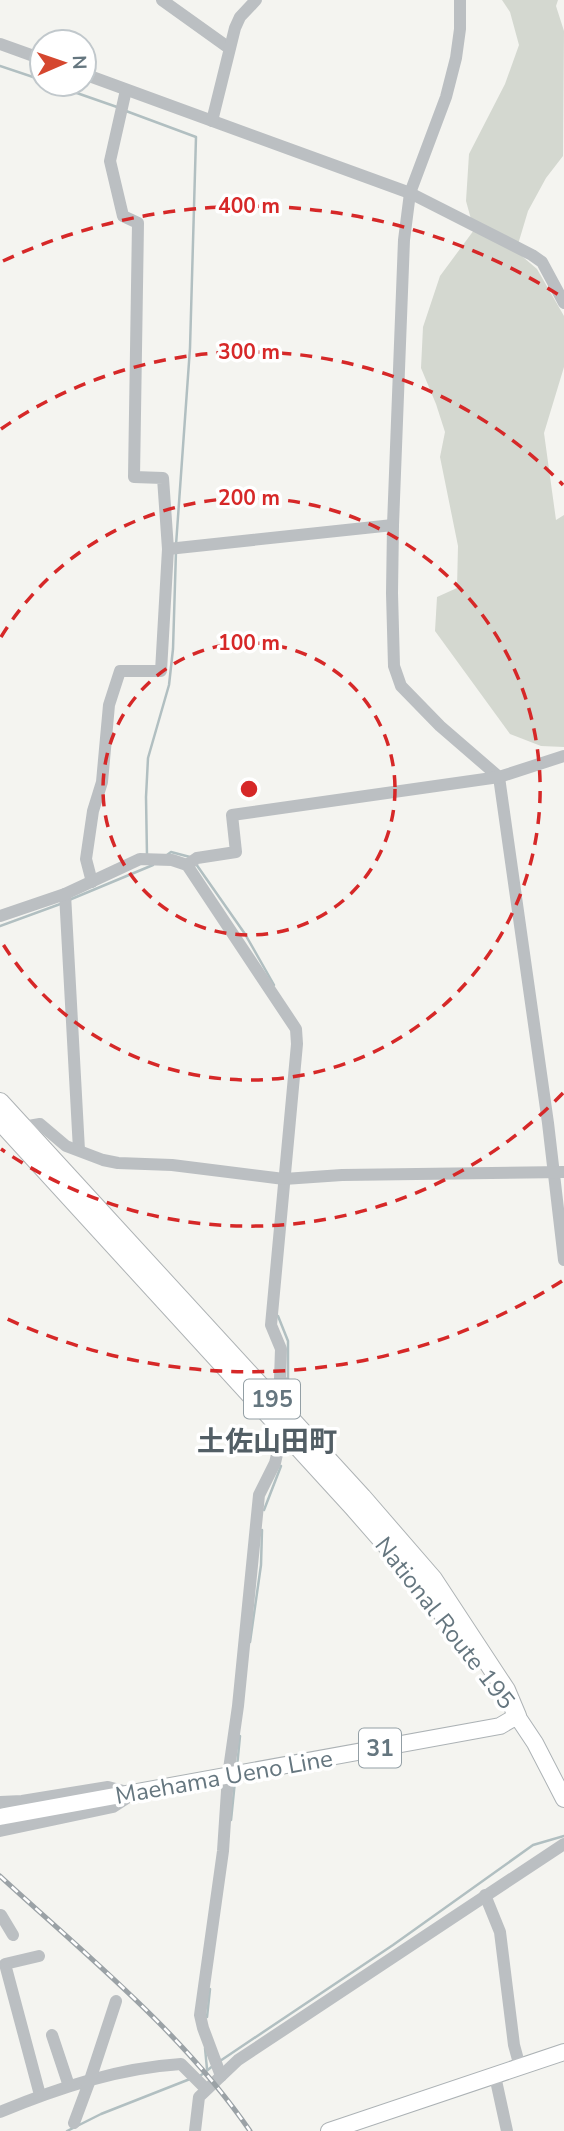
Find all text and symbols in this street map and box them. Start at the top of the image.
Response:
north arrow [28,28,98,98]
text: N [66,55,92,70]
text: 400 m [218,192,280,220]
text: 300 m [218,338,280,366]
text: 200 m [218,484,280,512]
text: 100 m [218,629,280,657]
centre of rings [237,777,261,801]
road number: 195 [244,1380,300,1418]
district label: 土佐山田町 [197,1423,337,1461]
street label: National Route 195 [368,1530,522,1716]
road number: 31 [359,1728,401,1768]
street label: Maehama Ueno Line [113,1742,335,1812]

